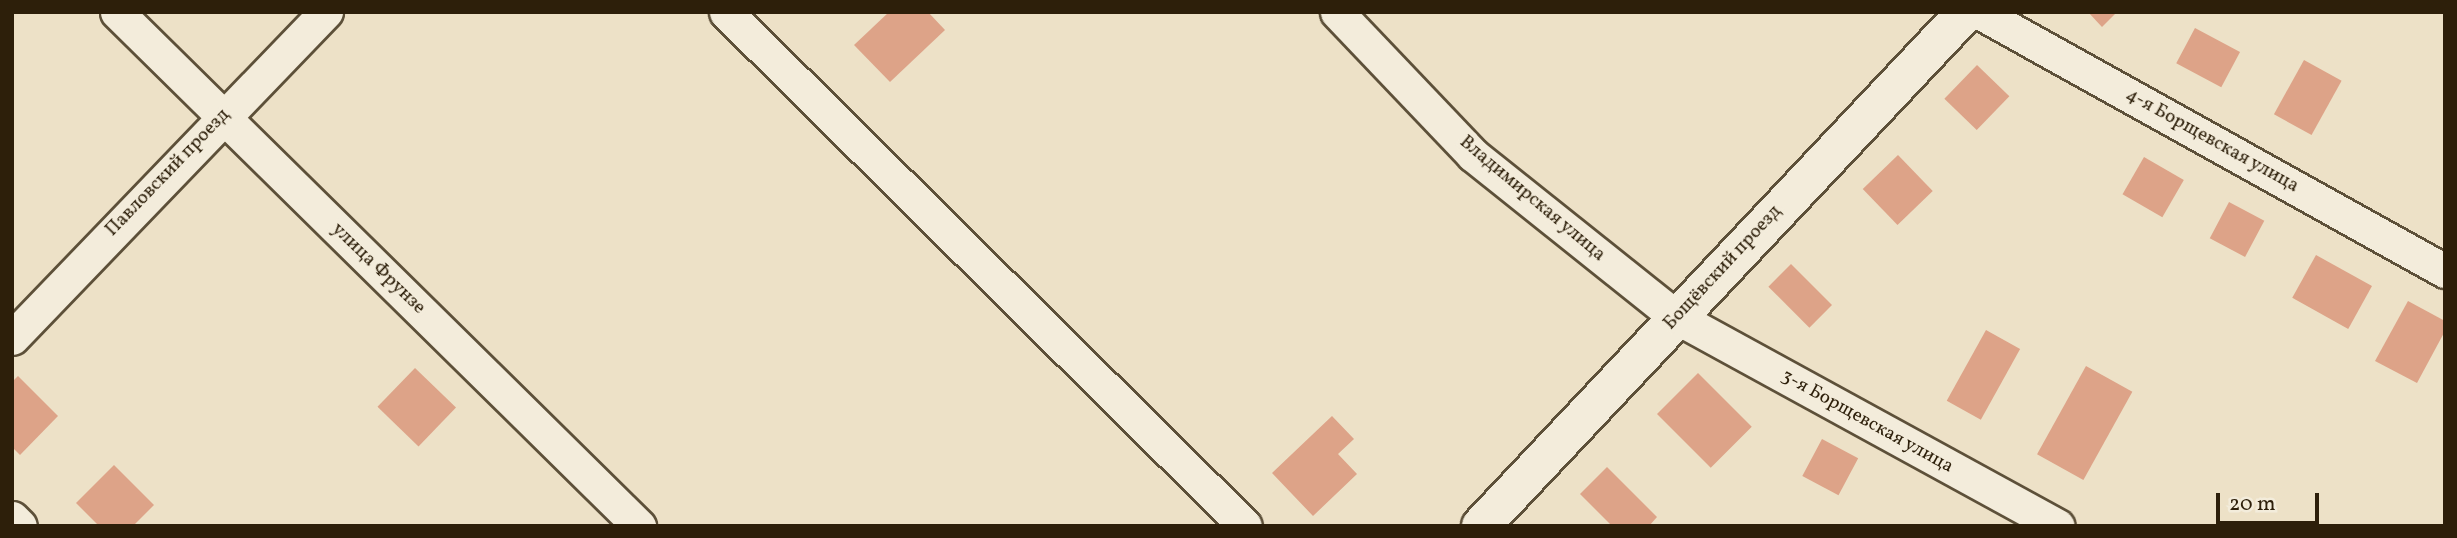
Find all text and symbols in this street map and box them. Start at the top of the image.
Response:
street label: 4-я Борщевская улица [2121,84,2303,198]
street label: Павловский проезд [101,104,235,242]
street label: Владимирская улица [1454,131,1610,267]
street label: Бощёвский проезд [1659,201,1787,335]
street label: улица Фрунзе [326,219,430,319]
street label: 3-я Борщевская улица [1777,365,1957,479]
scale bar [2219,478,2322,522]
text: 20 m [2229,490,2275,519]

